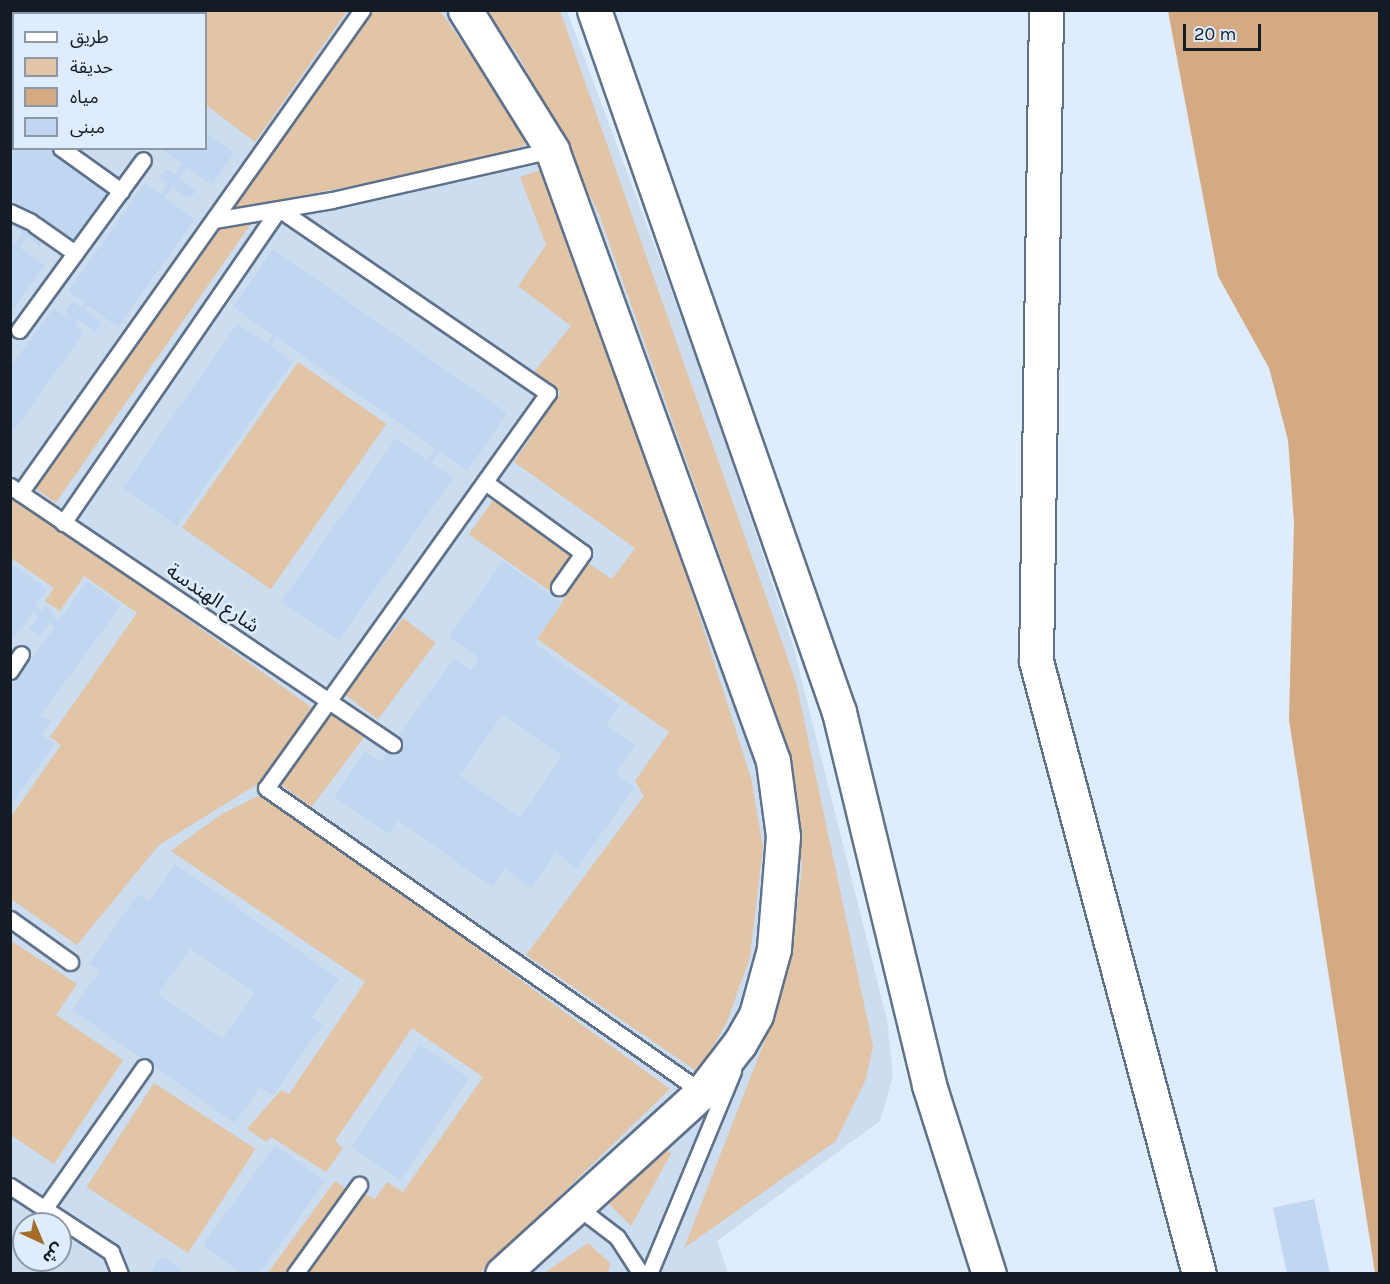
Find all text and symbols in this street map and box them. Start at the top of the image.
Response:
legend [12,12,207,150]
scale bar [1186,12,1264,50]
text: 20 m [1194,23,1236,45]
text: طريق [70,26,109,48]
text: حديقة [70,56,113,78]
text: مياه [70,86,99,108]
text: مبنى [70,116,105,138]
street label: شارع الهندسة [162,558,264,638]
north arrow [12,1212,72,1272]
text: ش [39,1239,68,1268]

